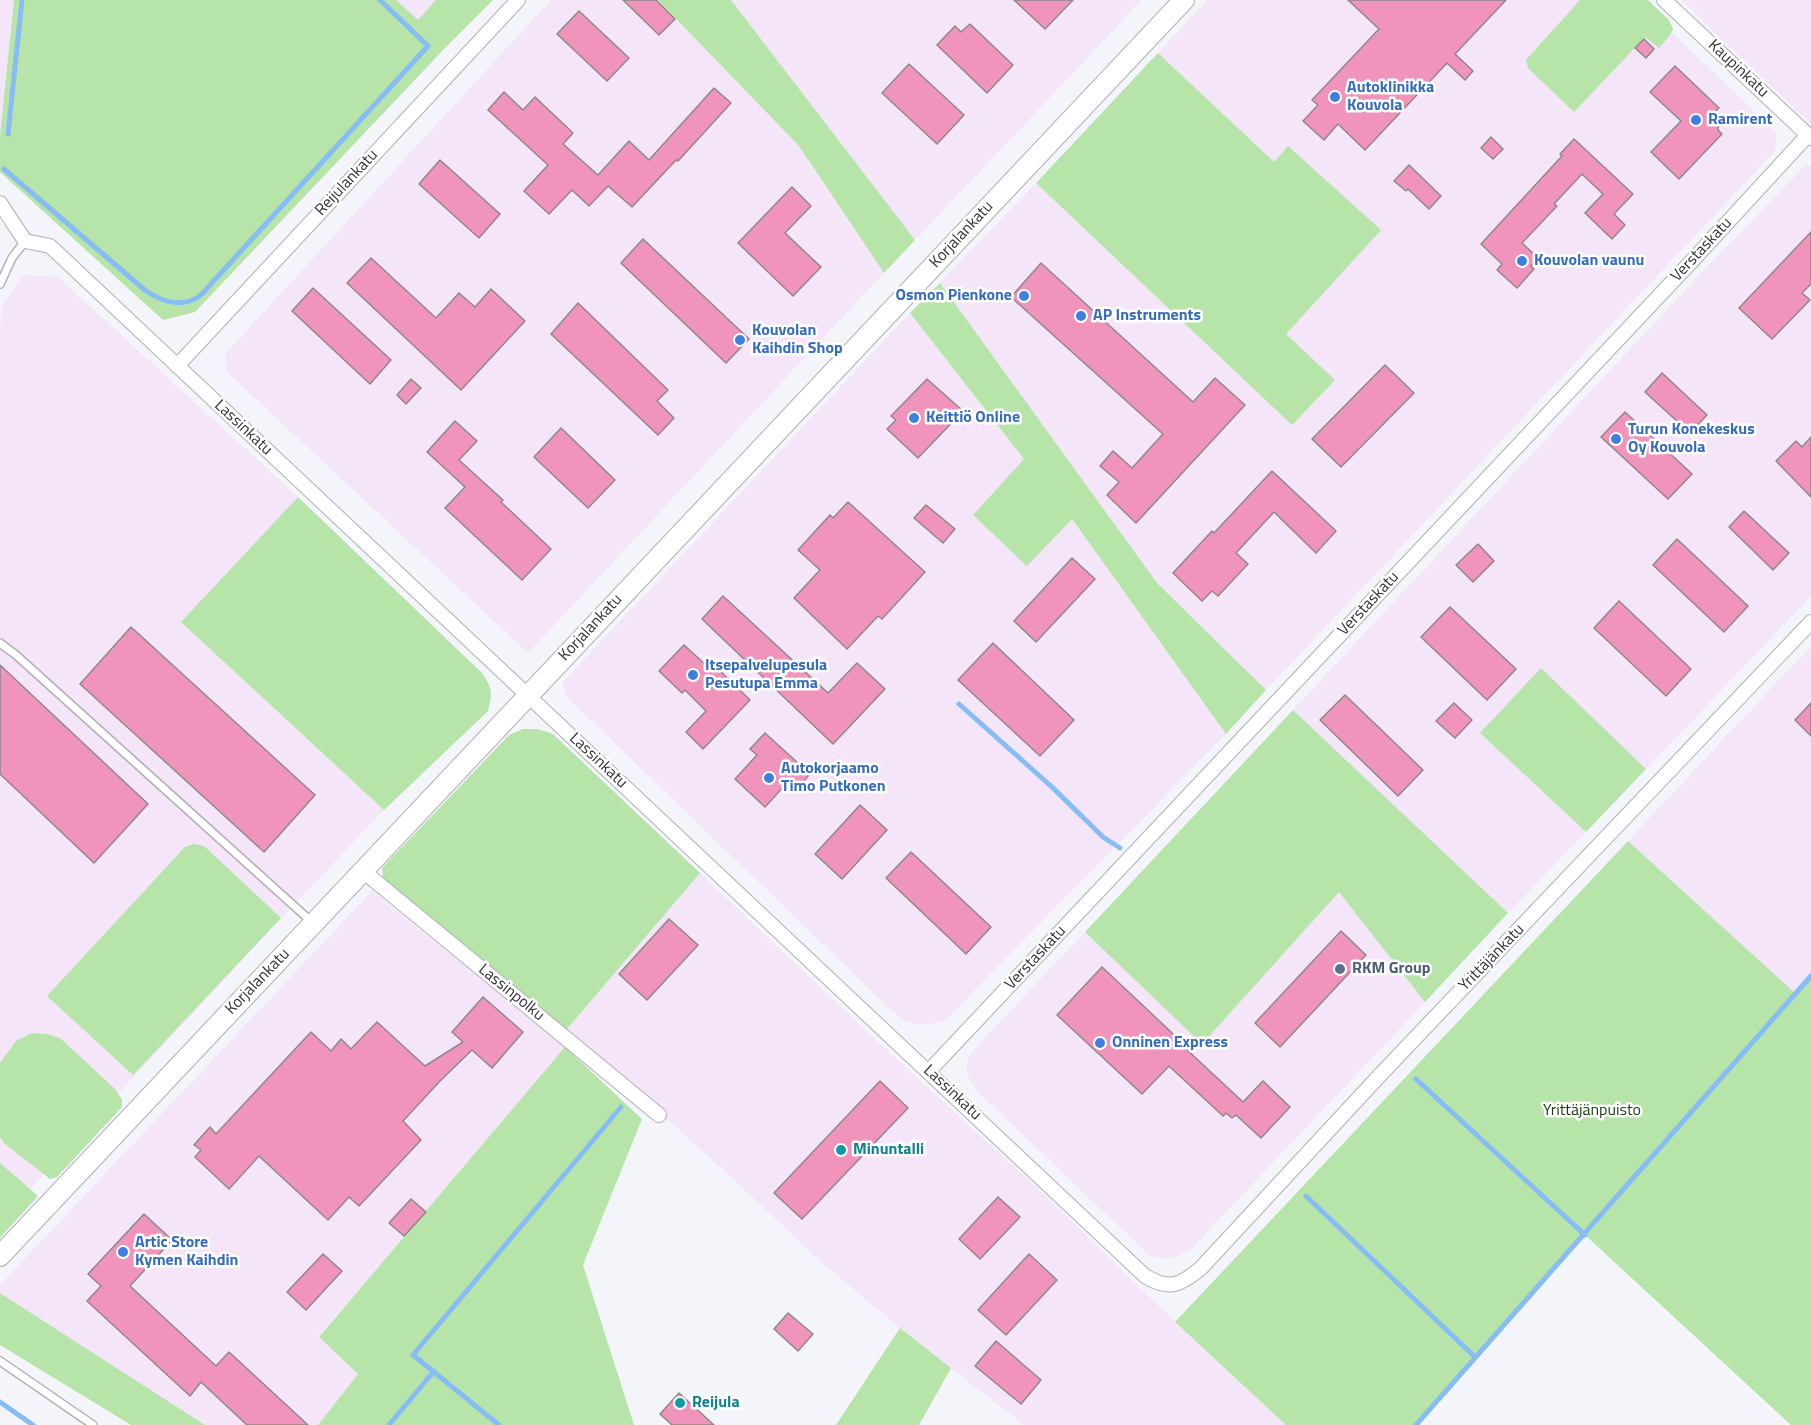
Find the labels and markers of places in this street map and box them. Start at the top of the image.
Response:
place label: Autoklinikka Kouvola [1347,78,1434,116]
marker: Autoklinikka Kouvola [1328,90,1342,104]
place label: Ramirent [1708,110,1772,130]
marker: Ramirent [1689,113,1703,127]
place label: Kouvolan vaunu [1534,251,1644,271]
marker: Kouvolan vaunu [1515,254,1529,268]
place label: Osmon Pienkone [896,286,1012,306]
marker: Osmon Pienkone [1017,289,1031,303]
place label: AP Instruments [1093,306,1201,326]
marker: AP Instruments [1074,309,1088,323]
place label: Kouvolan Kaihdin Shop [752,321,843,359]
marker: Kouvolan Kaihdin Shop [733,333,747,347]
place label: Keittiö Online [926,408,1020,428]
marker: Keittiö Online [907,411,921,425]
place label: Turun Konekeskus Oy Kouvola [1628,420,1755,458]
marker: Turun Konekeskus Oy Kouvola [1609,432,1623,446]
place label: Itsepalvelupesula Pesutupa Emma [705,656,827,694]
marker: Itsepalvelupesula Pesutupa Emma [686,668,700,682]
place label: Autokorjaamo Timo Putkonen [781,759,886,797]
marker: Autokorjaamo Timo Putkonen [762,771,776,785]
place label: RKM Group [1352,959,1430,979]
marker: RKM Group [1333,962,1347,976]
place label: Onninen Express [1112,1033,1228,1053]
marker: Onninen Express [1093,1036,1107,1050]
place label: Minuntalli [853,1140,924,1160]
marker: Minuntalli [834,1143,848,1157]
place label: Artic Store Kymen Kaihdin [135,1233,238,1271]
marker: Artic Store Kymen Kaihdin [116,1245,130,1259]
place label: Reijula [692,1393,740,1413]
marker: Reijula [673,1396,687,1410]

